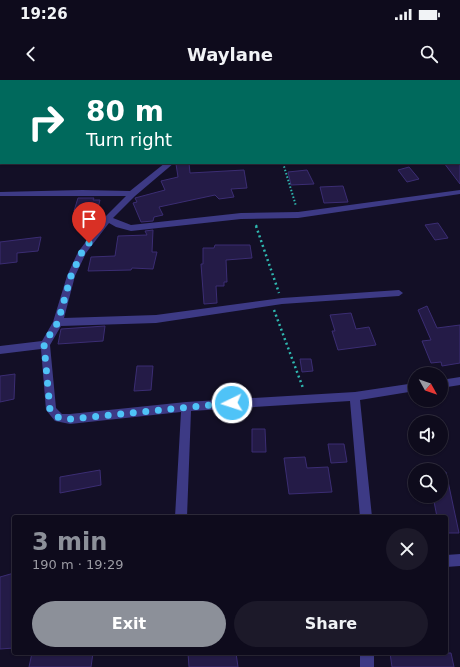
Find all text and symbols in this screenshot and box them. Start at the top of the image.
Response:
text: 19:26 [20,5,68,23]
icon: back [20,43,42,65]
icon: search [418,43,440,65]
text: Waylane [187,44,273,65]
text: 80 m [86,95,164,128]
icon: right [20,96,72,148]
text: Turn right [86,129,172,150]
pin [72,202,106,243]
icon: arrive [78,208,100,230]
north arrow [408,367,448,407]
map controls [408,367,448,503]
position arrow [211,382,253,424]
button: sound [408,415,448,455]
button: search [408,463,448,503]
text: 3 min [32,528,107,556]
button: close [386,528,428,570]
text: 190 m · 19:29 [32,557,123,572]
button: Exit [32,601,226,647]
button: Share [234,601,428,647]

